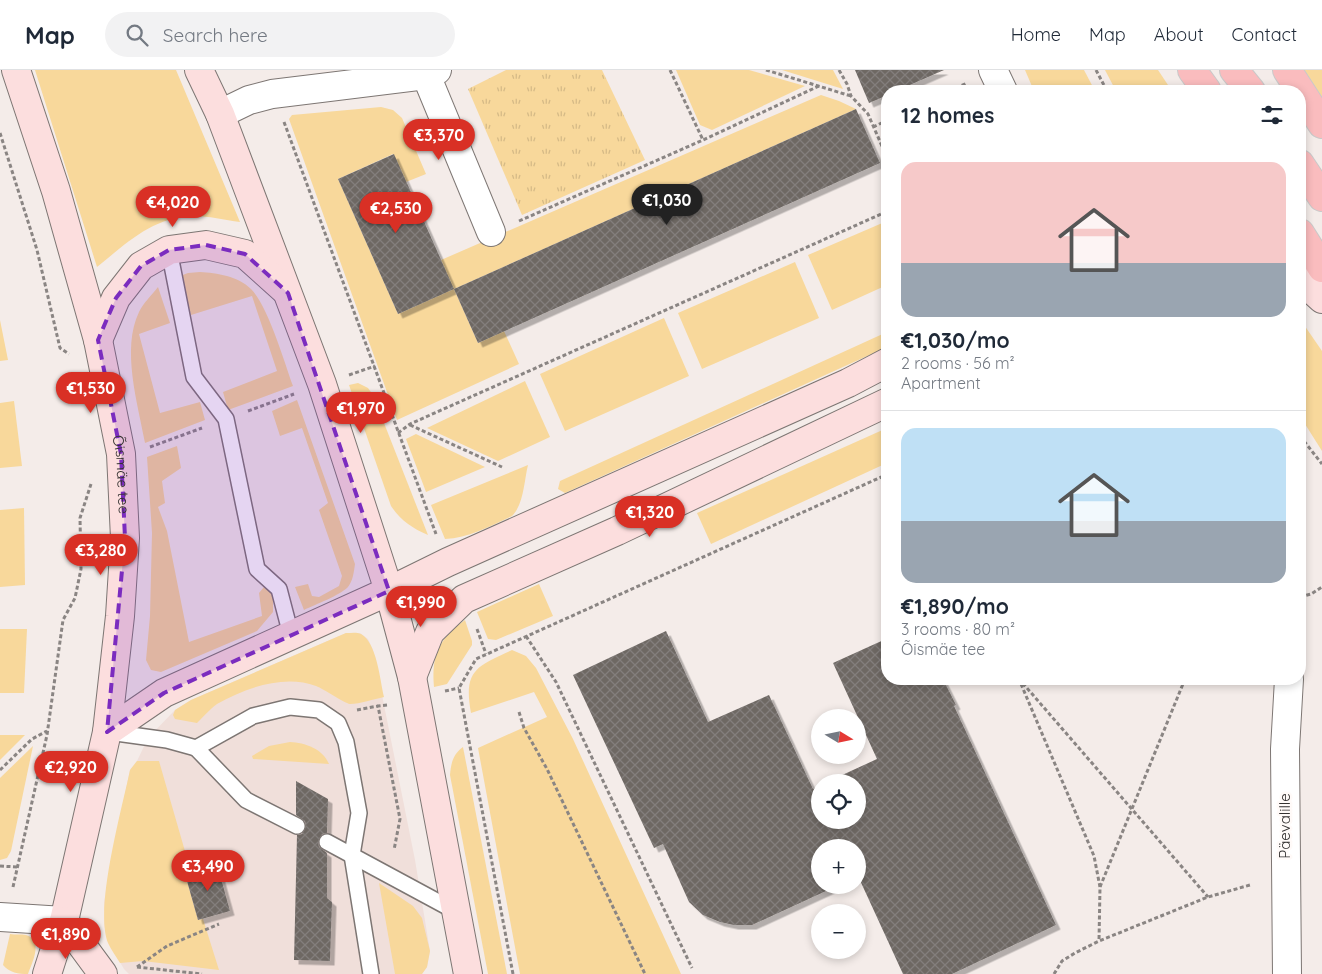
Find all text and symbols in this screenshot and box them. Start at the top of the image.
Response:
search box [105,12,455,57]
text: Map [25,20,75,50]
icon: search [123,21,151,49]
text: Search here [163,23,268,47]
text: Home [1011,23,1061,46]
text: Map [1089,23,1126,46]
text: About [1154,23,1204,46]
text: Contact [1232,23,1297,46]
icon: filters [1258,101,1286,129]
text: 12 homes [901,102,994,128]
pin: €3,370 [398,118,480,161]
text: €3,370 [414,125,464,145]
pin: €1,030 [626,184,708,226]
pin: €4,020 [132,186,214,228]
text: €1,030 [643,190,691,210]
pin: €2,530 [355,191,437,234]
text: €4,020 [147,192,199,212]
icon: home [1049,195,1139,285]
text: €2,530 [370,198,422,218]
text: €1,030/mo [901,327,1010,353]
text: 2 rooms · 56 m² [901,353,1015,373]
pin: €1,530 [50,372,132,414]
text: Apartment [901,373,981,393]
text: €1,530 [67,378,115,398]
pin: €1,970 [320,392,402,434]
text: €1,970 [337,398,385,418]
street label: Õismäe tee [108,433,134,514]
icon: home [1049,460,1139,550]
pin: €1,320 [609,496,691,538]
text: €1,320 [626,502,674,522]
pin: €3,280 [60,534,142,576]
text: €3,280 [76,540,126,560]
pin: €1,990 [380,586,462,628]
text: €1,990 [397,592,445,612]
text: €1,890/mo [901,593,1009,619]
text: 3 rooms · 80 m² [901,619,1015,639]
text: Õismäe tee [901,639,985,659]
north arrow [811,709,866,764]
map controls [811,709,866,959]
pin: €2,920 [30,750,112,793]
text: €2,920 [45,757,97,777]
button: locate [811,774,866,829]
street label: Päevalille [1275,793,1294,859]
button: + [811,839,866,894]
pin: €3,490 [167,850,249,892]
text: €3,490 [182,856,234,876]
button: − [811,904,866,959]
pin: €1,890 [25,918,107,960]
text: €1,890 [42,924,90,944]

